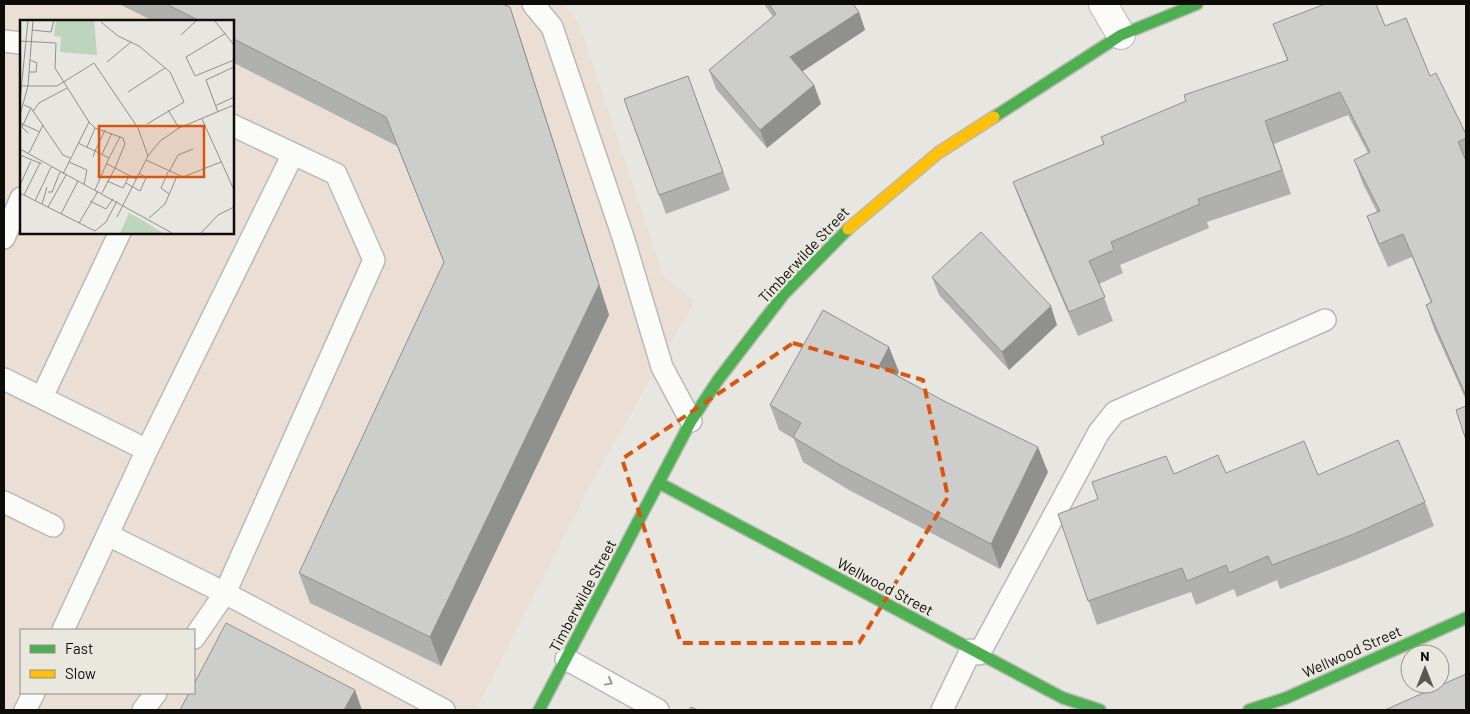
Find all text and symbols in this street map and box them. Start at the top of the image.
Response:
inset map [20,20,234,234]
street label: Timberwilde Street [754,203,852,306]
street label: Timberwilde Street [545,536,619,655]
street label: Wellwood Street [834,553,937,619]
street label: Wellwood Street [1299,621,1404,681]
legend [20,629,195,694]
text: Fast [65,639,93,657]
north arrow [1400,644,1450,694]
text: N [1420,647,1430,664]
text: Slow [65,664,96,682]
one-way arrow [604,676,613,686]

